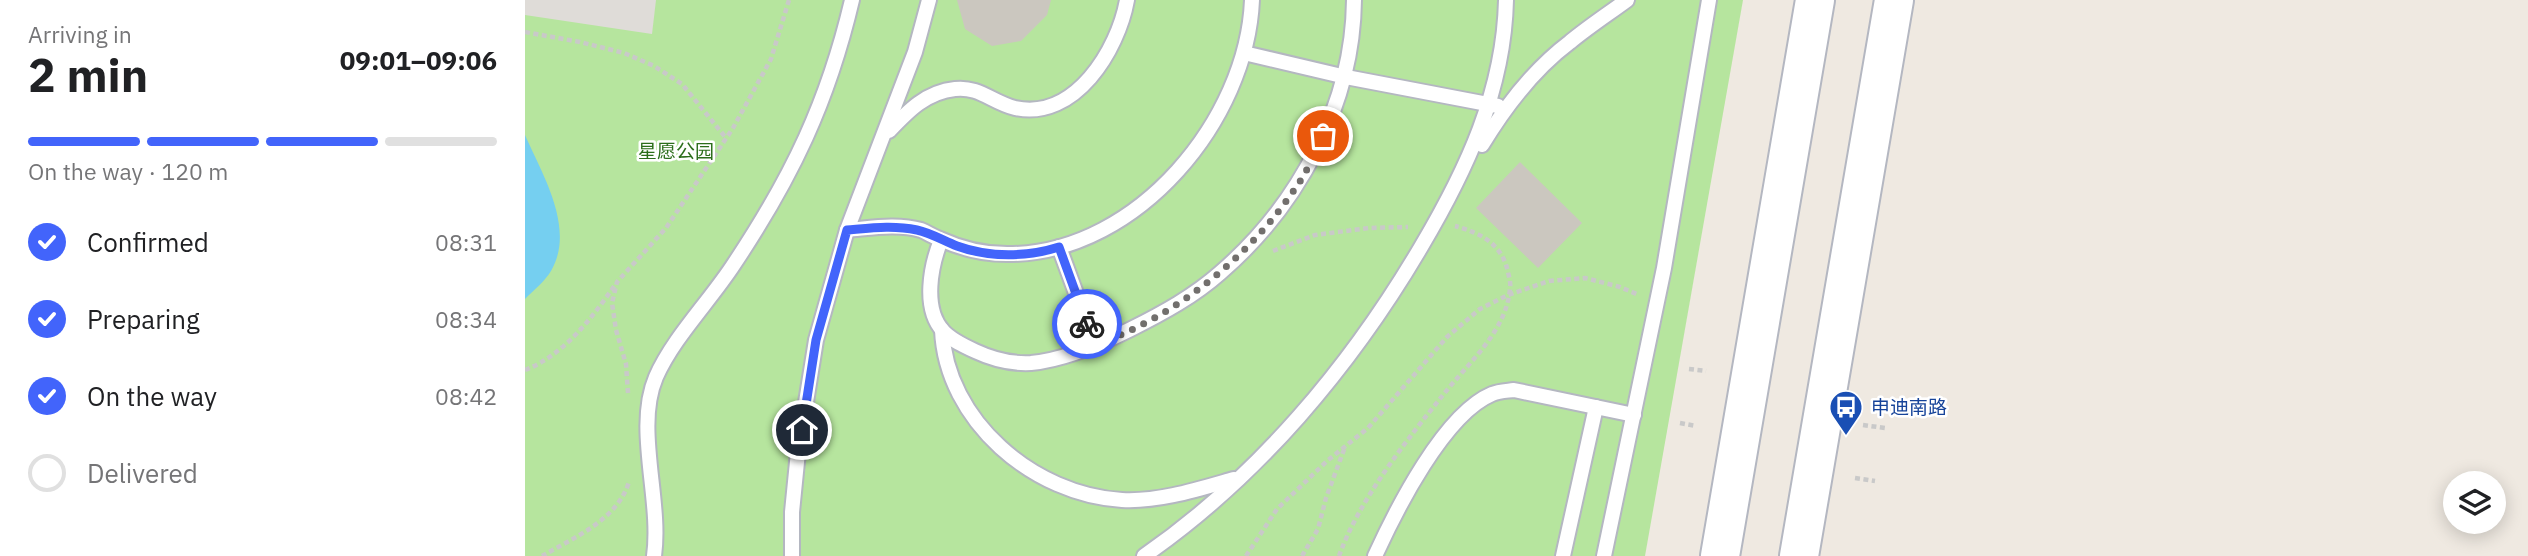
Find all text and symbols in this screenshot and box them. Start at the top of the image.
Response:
text: Arriving in [28,19,132,49]
text: 09:01–09:06 [340,43,497,77]
text: 2 min [28,45,148,105]
pin [1293,106,1353,166]
icon: bag [1304,117,1342,155]
park label: 星愿公园 [638,139,714,163]
text: On the way · 120 m [28,156,228,186]
icon: check [28,223,66,261]
text: Confirmed [87,225,209,259]
text: 08:31 [435,227,497,257]
courier [1052,289,1122,359]
icon: check [28,300,66,338]
text: Preparing [87,302,200,336]
text: 08:34 [435,304,497,334]
icon: bike [1068,305,1106,343]
icon: check [28,377,66,415]
text: On the way [87,379,217,413]
text: 08:42 [435,381,497,411]
bus stop icon: 申迪南路 [1827,388,1865,437]
place label: 申迪南路 [1871,395,1947,419]
pin [772,400,832,460]
icon: home [783,411,821,449]
text: Delivered [87,456,198,490]
map controls [2443,471,2506,534]
button: layers [2443,471,2506,534]

